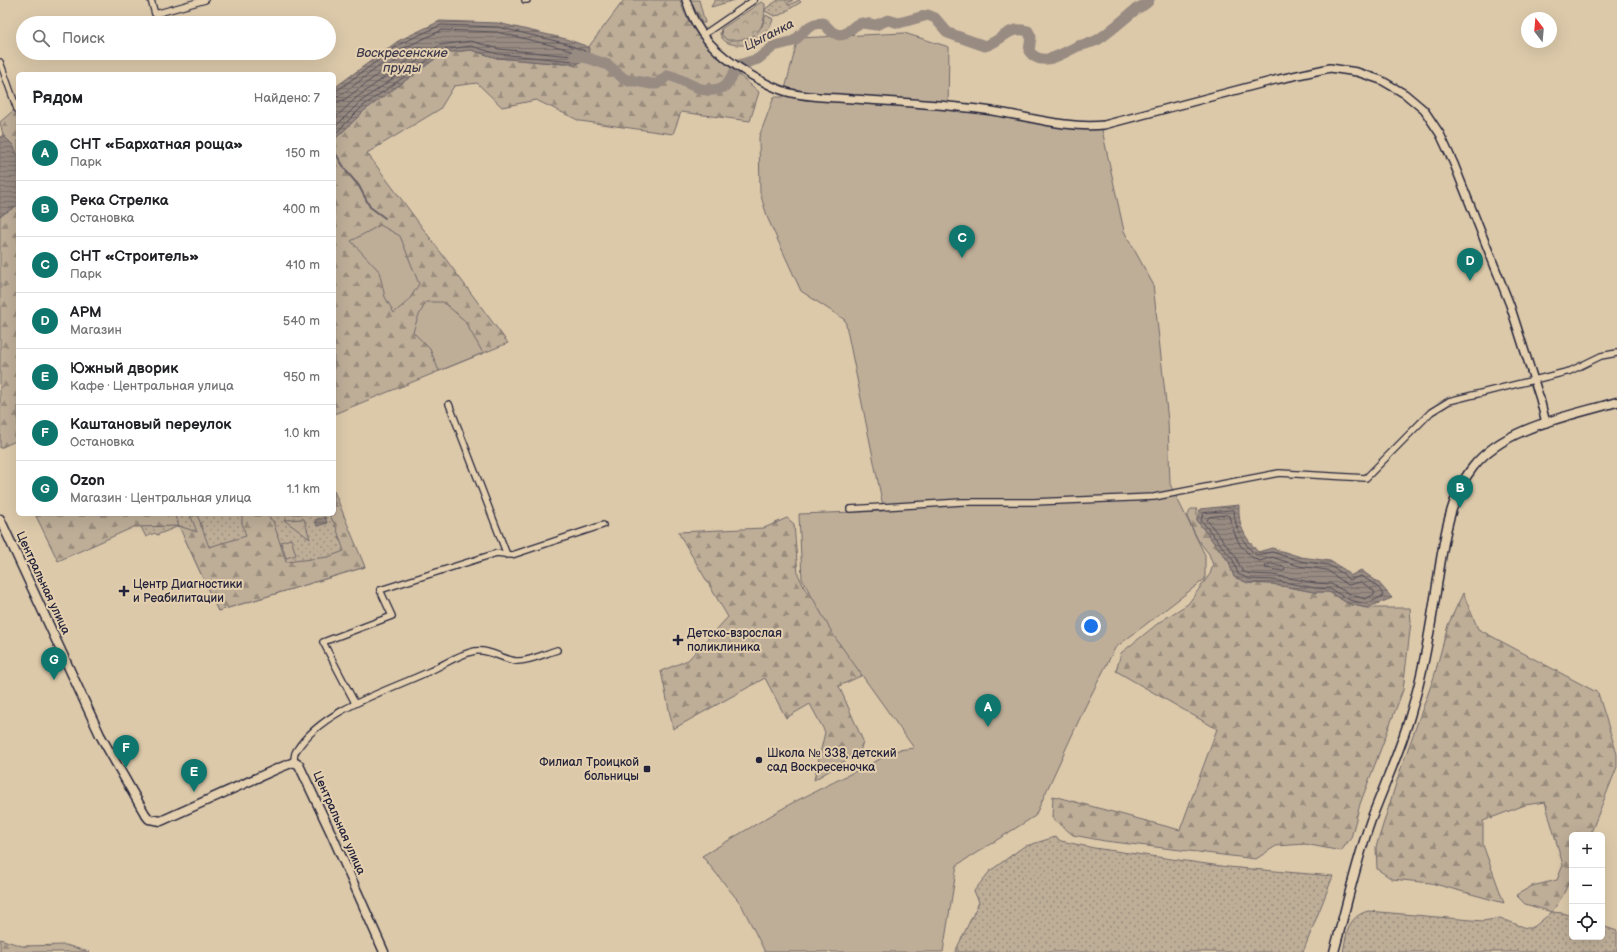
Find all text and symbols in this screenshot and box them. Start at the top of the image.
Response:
north arrow [1521,12,1557,48]
water label: Цыганка [741,15,797,54]
search box [16,16,336,60]
icon: search [30,27,52,49]
text: Поиск [62,29,105,48]
water label: Воскресенские пруды [356,45,449,76]
text: Рядом [32,88,83,108]
text: Найдено: 7 [254,90,320,106]
text: СНТ «Бархатная роща» [70,135,243,154]
text: A [41,145,49,161]
text: 150 m [286,145,320,161]
text: Парк [70,154,102,170]
text: Река Стрелка [70,191,168,210]
text: B [40,201,50,217]
text: 400 m [283,201,320,217]
text: Остановка [70,210,135,226]
pin: C [949,225,975,258]
text: СНТ «Строитель» [70,247,199,266]
pin: D [1457,248,1483,281]
text: C [40,257,50,273]
text: 410 m [285,257,320,273]
text: Парк [70,266,102,282]
text: АРМ [70,303,102,322]
text: D [40,313,50,329]
text: 540 m [283,313,320,329]
text: Магазин [70,322,122,338]
text: Южный дворик [70,359,178,378]
text: E [41,369,49,385]
text: 950 m [283,369,320,385]
text: Кафе · Центральная улица [70,378,234,394]
text: Каштановый переулок [70,415,231,434]
text: F [41,425,49,441]
text: 1.0 km [284,425,320,441]
text: Остановка [70,434,135,450]
text: Ozon [70,471,105,490]
pin: B [1447,475,1473,508]
text: G [40,481,50,497]
text: 1.1 km [287,481,320,497]
text: Магазин · Центральная улица [70,490,252,506]
street label: Центральная улица [13,529,73,637]
place label: Центр Диагностики и Реабилитации [133,577,243,606]
marker: Центр Диагностики и Реабилитации [118,585,130,597]
your location [1081,616,1101,636]
place label: Детско-взрослая поликлиника [687,626,782,655]
marker: Детско-взрослая поликлиника [672,634,684,646]
pin: G [41,647,67,680]
pin: A [975,694,1001,727]
pin: F [113,735,139,768]
place label: Школа № 338, детский сад Воскресеночка [767,746,897,775]
place label: Филиал Троицкой больницы [539,755,639,784]
marker: Школа № 338, детский сад Воскресеночка [754,755,764,765]
pin: E [181,759,207,792]
marker: Филиал Троицкой больницы [642,764,652,774]
street label: Центральная улица [309,769,369,877]
map controls [1569,832,1605,940]
button: + [1569,832,1605,868]
button: − [1569,868,1605,904]
button: locate [1569,904,1605,940]

